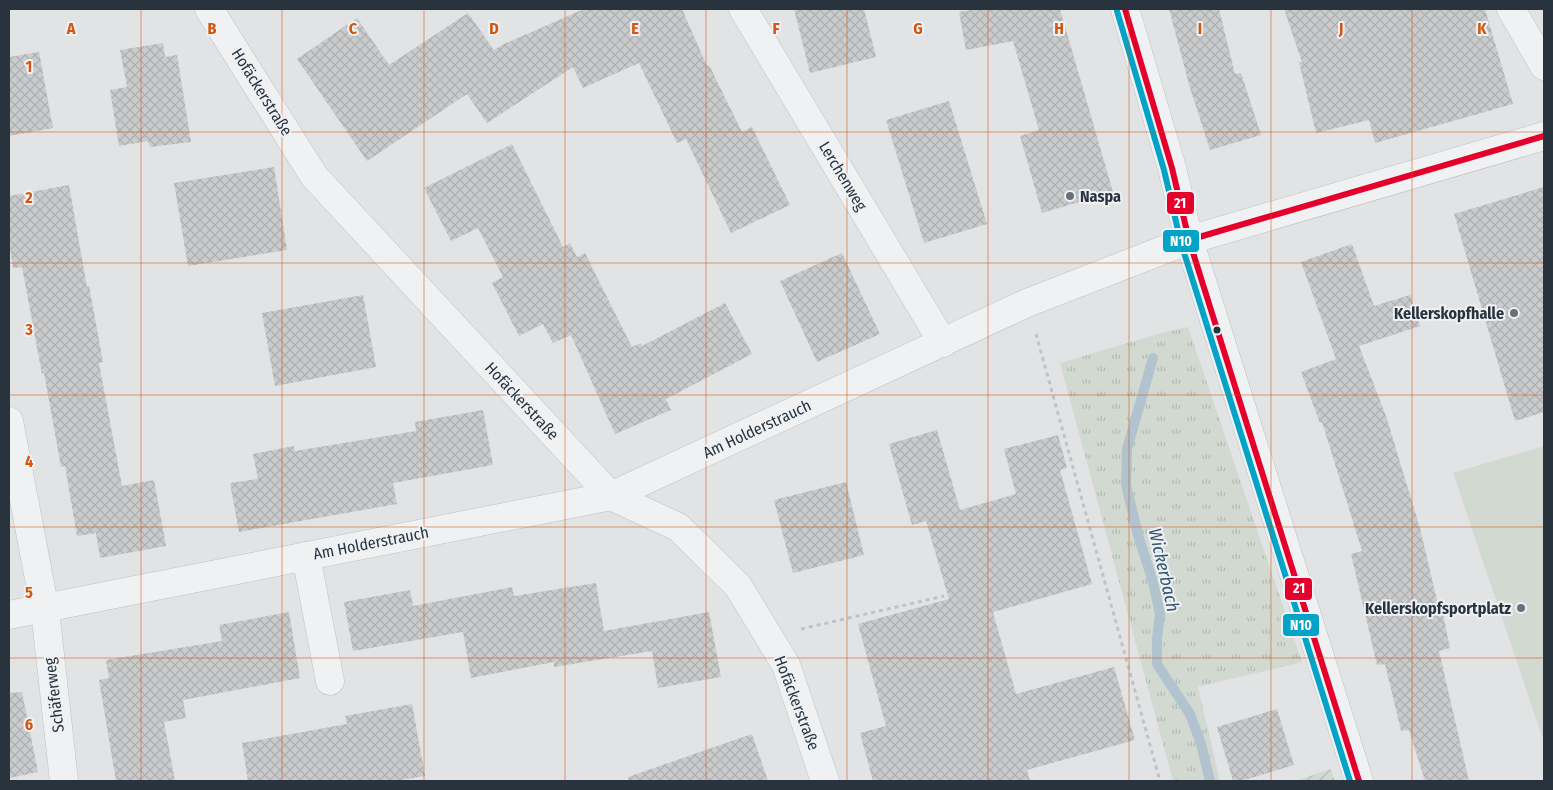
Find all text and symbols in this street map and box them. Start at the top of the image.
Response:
text: A [66,19,76,38]
text: B [208,19,217,38]
text: C [349,19,358,38]
text: D [489,19,499,38]
text: E [631,19,639,38]
text: F [772,19,780,38]
text: G [913,19,923,38]
text: H [1054,19,1064,38]
text: I [1198,19,1202,38]
text: J [1338,19,1343,38]
text: K [1477,19,1487,38]
street label: Hofäckerstraße [228,45,296,139]
text: 1 [26,57,32,76]
street label: Lerchenweg [815,138,871,214]
place label: Naspa [1080,187,1121,206]
text: 2 [24,188,33,207]
marker: Naspa [1064,190,1076,202]
line badge: 21 [1166,191,1195,215]
text: 21 [1173,195,1186,212]
line badge: N10 [1162,229,1200,253]
text: N10 [1170,233,1192,250]
place label: Kellerskopfhalle [1394,304,1504,323]
marker: Kellerskopfhalle [1508,307,1520,319]
text: 3 [24,320,33,339]
unlabelled marker [1212,325,1222,335]
street label: Hofäckerstraße [481,358,563,444]
street label: Am Holderstrauch [700,396,814,462]
text: 4 [25,452,33,471]
street label: Am Holderstrauch [312,522,430,564]
water label: Wickerbach [1144,526,1184,614]
line badge: 21 [1284,577,1313,601]
text: 21 [1292,580,1305,597]
text: 5 [25,583,33,602]
place label: Kellerskopfsportplatz [1365,599,1511,618]
marker: Kellerskopfsportplatz [1515,602,1527,614]
line badge: N10 [1282,613,1320,637]
text: N10 [1290,617,1312,634]
street label: Hofäckerstraße [770,653,824,753]
street label: Schäferweg [40,656,68,733]
text: 6 [25,715,33,734]

